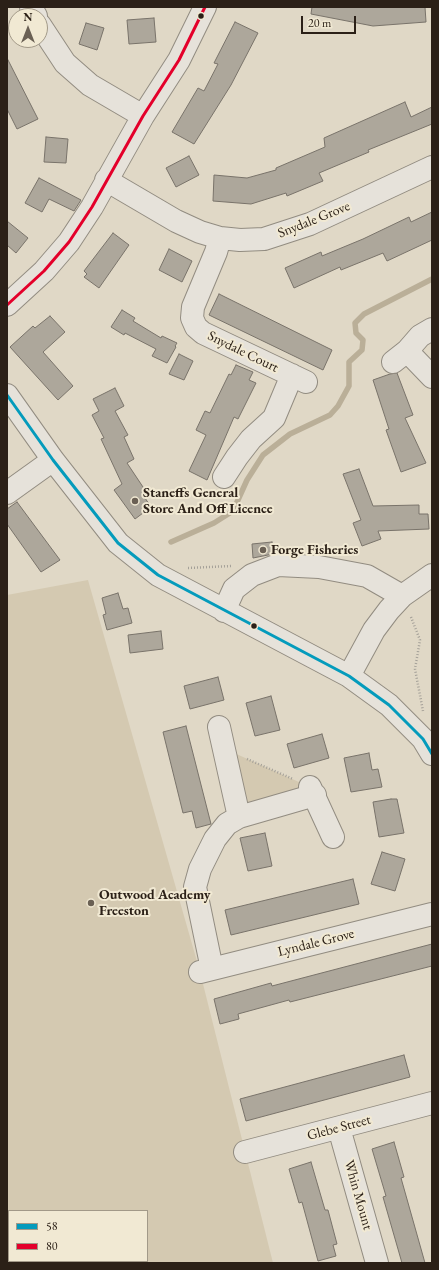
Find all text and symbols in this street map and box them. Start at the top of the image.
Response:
north arrow [8,8,48,48]
scale bar [303,8,358,34]
text: N [24,10,32,24]
unlabelled marker [196,11,206,21]
text: 20 m [308,15,331,31]
street label: Snydale Grove [276,198,352,242]
street label: Snydale Court [205,328,281,376]
place label: Staneffs General Store And Off Licence [143,485,273,518]
marker: Staneffs General Store And Off Licence [130,496,140,506]
place label: Forge Fisheries [271,542,358,558]
marker: Forge Fisheries [258,545,268,555]
unlabelled marker [249,621,259,631]
place label: Outwood Academy Freeston [99,887,211,920]
marker: Outwood Academy Freeston [86,898,96,908]
street label: Lyndale Grove [276,925,356,961]
street label: Glebe Street [305,1111,373,1145]
street label: Whin Mount [340,1158,376,1232]
legend [8,1210,148,1262]
text: 58 [46,1218,58,1234]
text: 80 [46,1238,58,1254]

